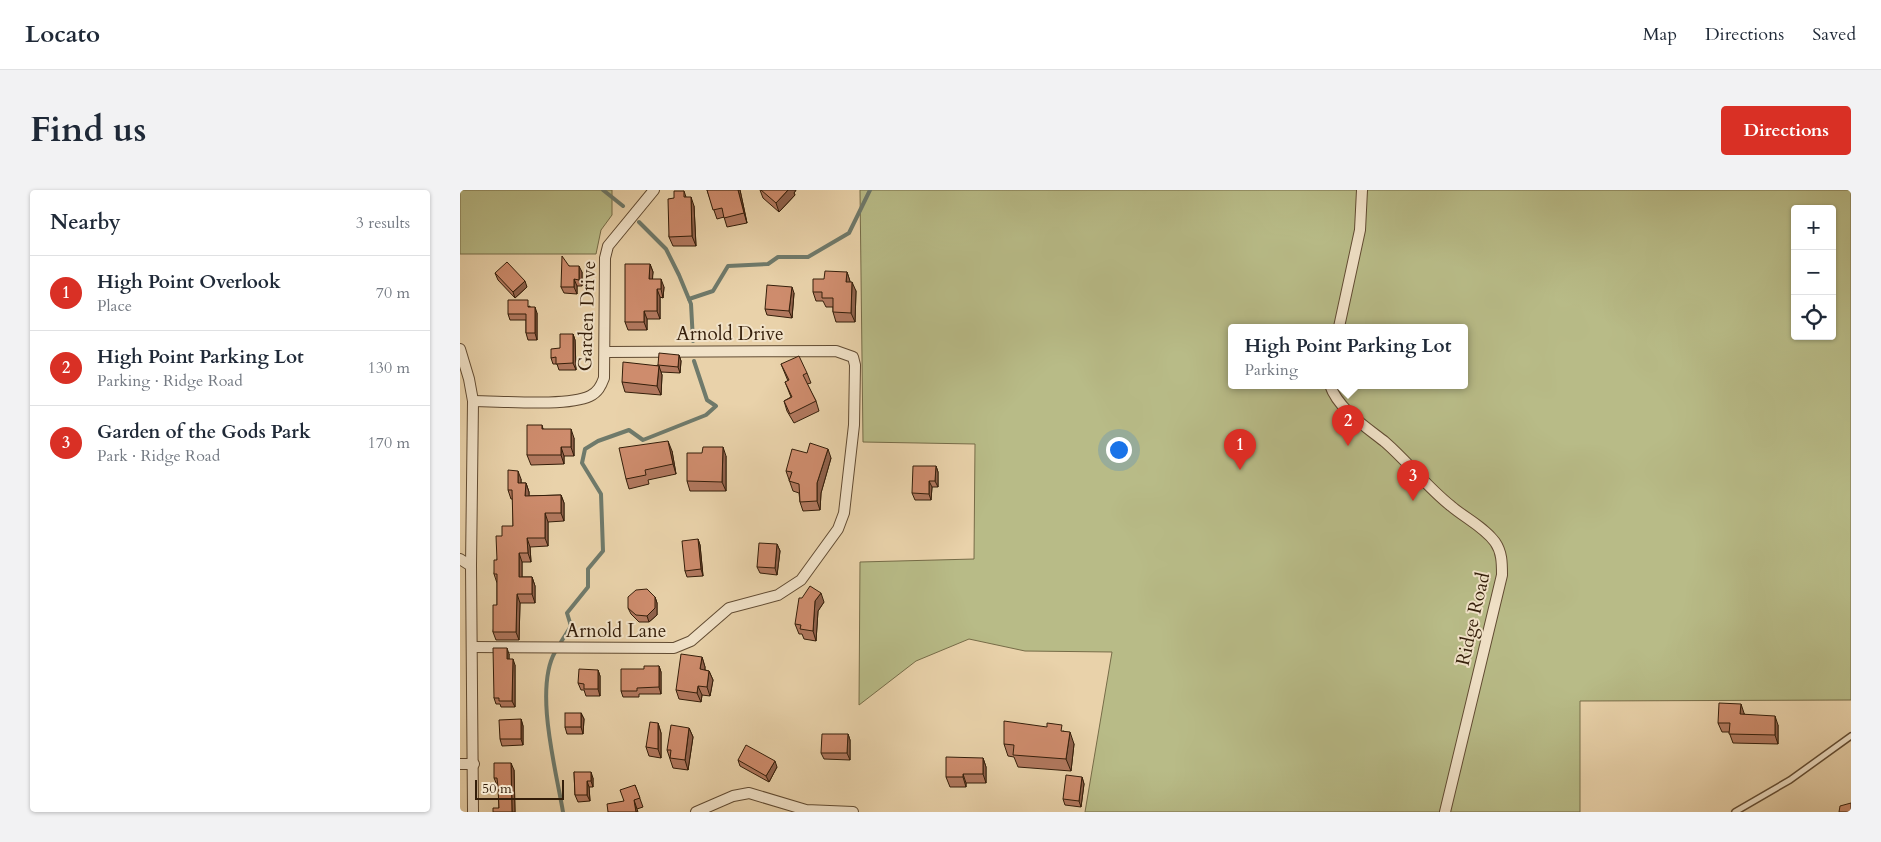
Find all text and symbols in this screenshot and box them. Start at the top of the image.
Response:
text: Locato [25,18,100,51]
text: Map [1643,22,1677,47]
text: Directions [1705,22,1784,47]
text: Saved [1812,22,1856,47]
text: Find us [30,106,146,154]
button: Directions [1721,106,1851,155]
map controls [1791,205,1836,340]
button: + [1791,205,1836,250]
text: Nearby [50,208,121,237]
text: 3 results [356,212,410,234]
button: − [1791,250,1836,295]
street label: Garden Drive [572,260,602,372]
text: High Point Overlook [97,269,281,295]
text: 1 [62,282,70,304]
text: 70 m [376,282,410,304]
text: Place [97,295,132,317]
button: locate [1791,295,1836,340]
street label: Arnold Drive [676,321,784,347]
popup [1228,324,1468,389]
text: High Point Parking Lot [1245,333,1451,359]
text: High Point Parking Lot [97,344,304,370]
text: 2 [62,357,70,379]
text: 130 m [368,357,410,379]
text: Parking [1245,359,1298,381]
text: Parking · Ridge Road [97,370,243,392]
pin: 2 [1332,405,1364,446]
text: Garden of the Gods Park [97,419,311,445]
pin: 1 [1224,429,1256,470]
text: 3 [62,432,70,454]
text: 170 m [368,432,410,454]
your location [1106,437,1132,463]
text: Park · Ridge Road [97,445,220,467]
pin: 3 [1397,460,1429,501]
street label: Ridge Road [1450,570,1496,668]
street label: Arnold Lane [566,618,666,644]
scale bar [475,777,564,800]
text: 50 m [482,779,512,798]

